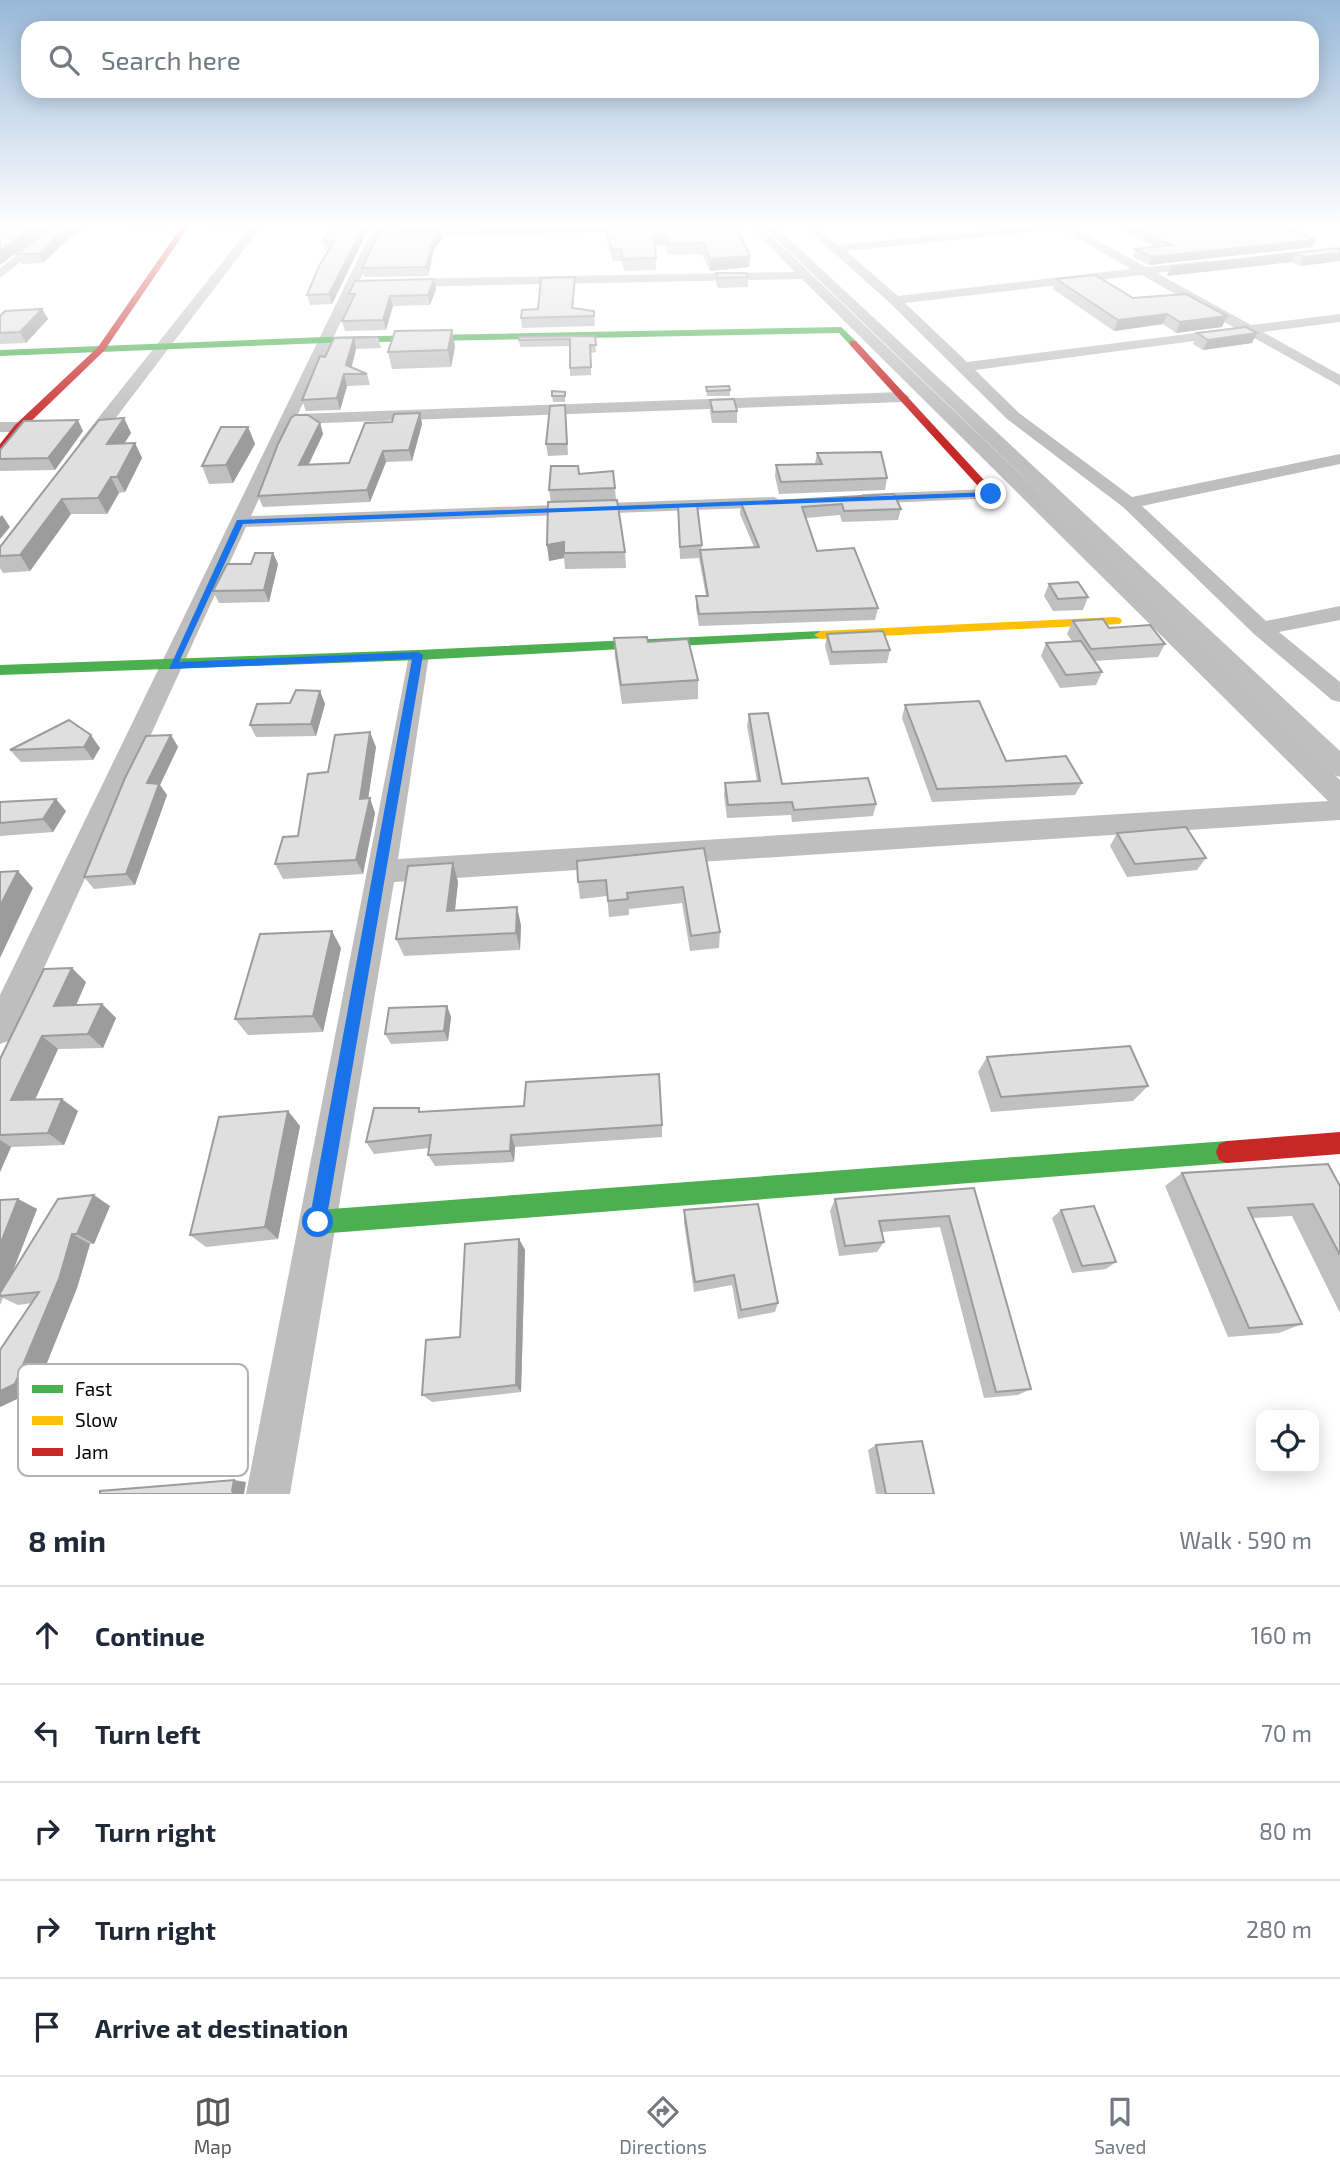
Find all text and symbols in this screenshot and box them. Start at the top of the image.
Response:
search box [21,21,1319,98]
icon: search [45,41,83,79]
text: Search here [101,44,241,75]
route end [975,478,1006,509]
route start [302,1206,333,1237]
legend [18,1364,248,1476]
text: Fast [75,1377,112,1400]
text: Slow [75,1408,118,1431]
map controls [1256,1410,1319,1473]
button: locate [1256,1410,1319,1473]
text: Jam [75,1440,109,1463]
text: 8 min [28,1522,106,1558]
text: Walk · 590 m [1179,1526,1312,1554]
icon: ahead [28,1616,66,1654]
text: Continue [95,1620,205,1651]
text: 160 m [1251,1621,1312,1649]
icon: left [28,1714,66,1752]
text: Turn left [95,1718,201,1749]
text: 70 m [1261,1719,1312,1747]
icon: right [28,1812,66,1850]
text: Turn right [95,1816,216,1847]
text: 80 m [1259,1817,1312,1845]
icon: right [28,1910,66,1948]
text: Turn right [95,1914,216,1945]
text: 280 m [1246,1915,1312,1943]
icon: arrive [28,2008,66,2046]
text: Arrive at destination [95,2012,348,2043]
tab: Map [194,2093,232,2158]
tab: Directions [619,2093,707,2158]
tab: Saved [1094,2093,1146,2158]

